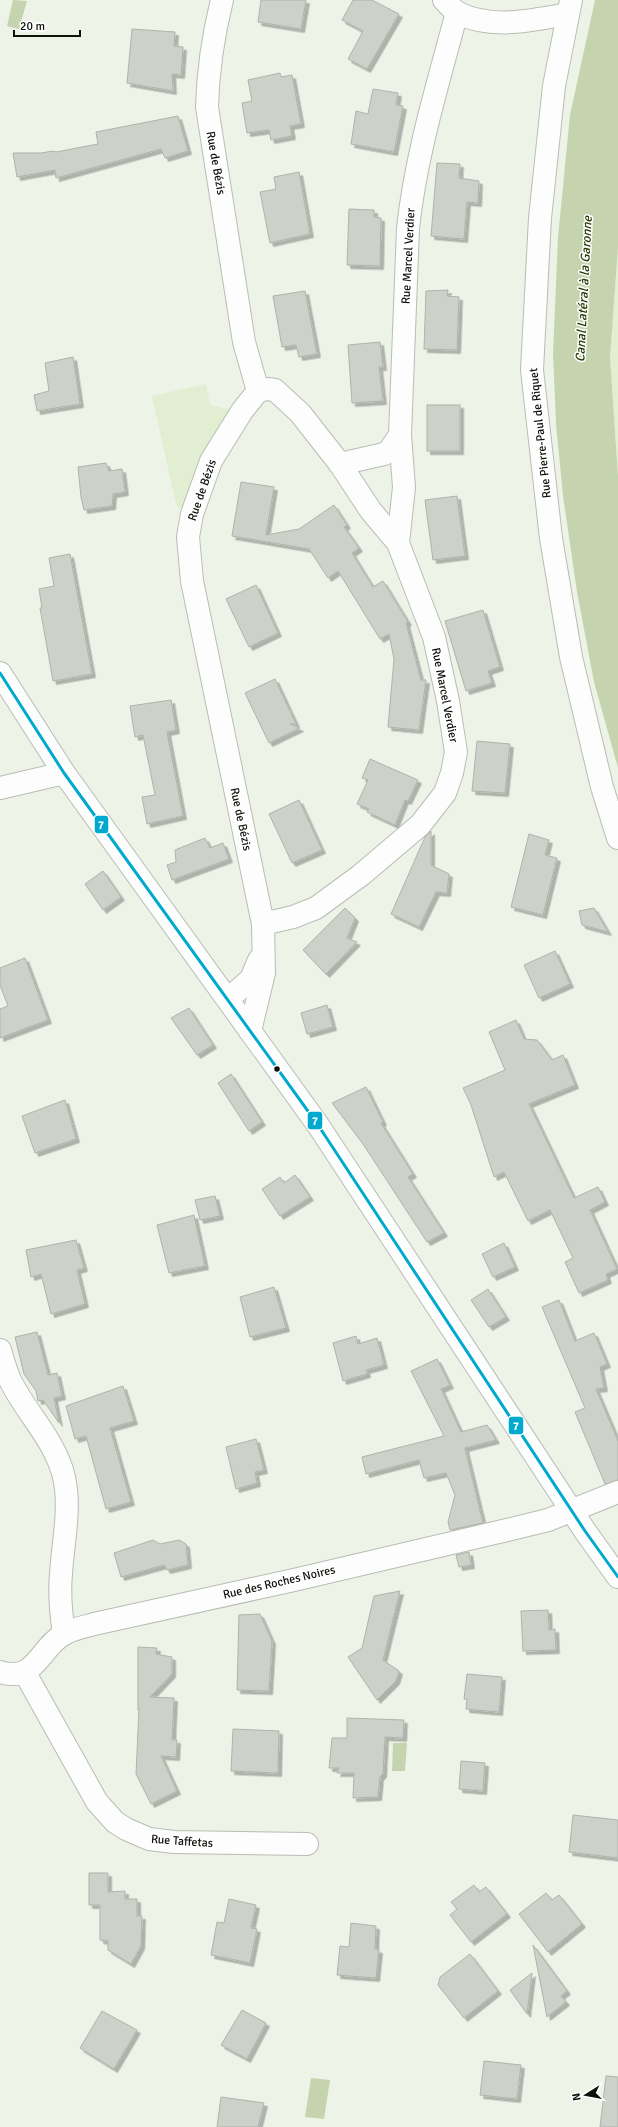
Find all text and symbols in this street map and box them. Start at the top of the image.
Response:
scale bar [14,12,80,38]
text: 20 m [20,19,45,34]
street label: Rue de Bézis [203,130,228,196]
street label: Rue Marcel Verdier [398,207,419,305]
water label: Canal Latéral à la Garonne [572,214,596,363]
street label: Rue Pierre-Paul de Riquet [526,367,555,499]
street label: Rue de Bézis [185,457,220,523]
street label: Rue Marcel Verdier [428,646,461,744]
street label: Rue de Bézis [226,786,255,852]
line badge: 7 [94,815,109,834]
text: 7 [98,819,104,832]
unlabelled marker [272,1064,282,1074]
line badge: 7 [307,1111,323,1130]
text: 7 [312,1115,318,1128]
line badge: 7 [508,1416,524,1435]
text: 7 [513,1420,519,1433]
street label: Rue des Roches Noires [221,1562,337,1603]
street label: Rue Taffetas [150,1832,214,1851]
north arrow [566,2075,606,2115]
text: N [570,2092,584,2102]

